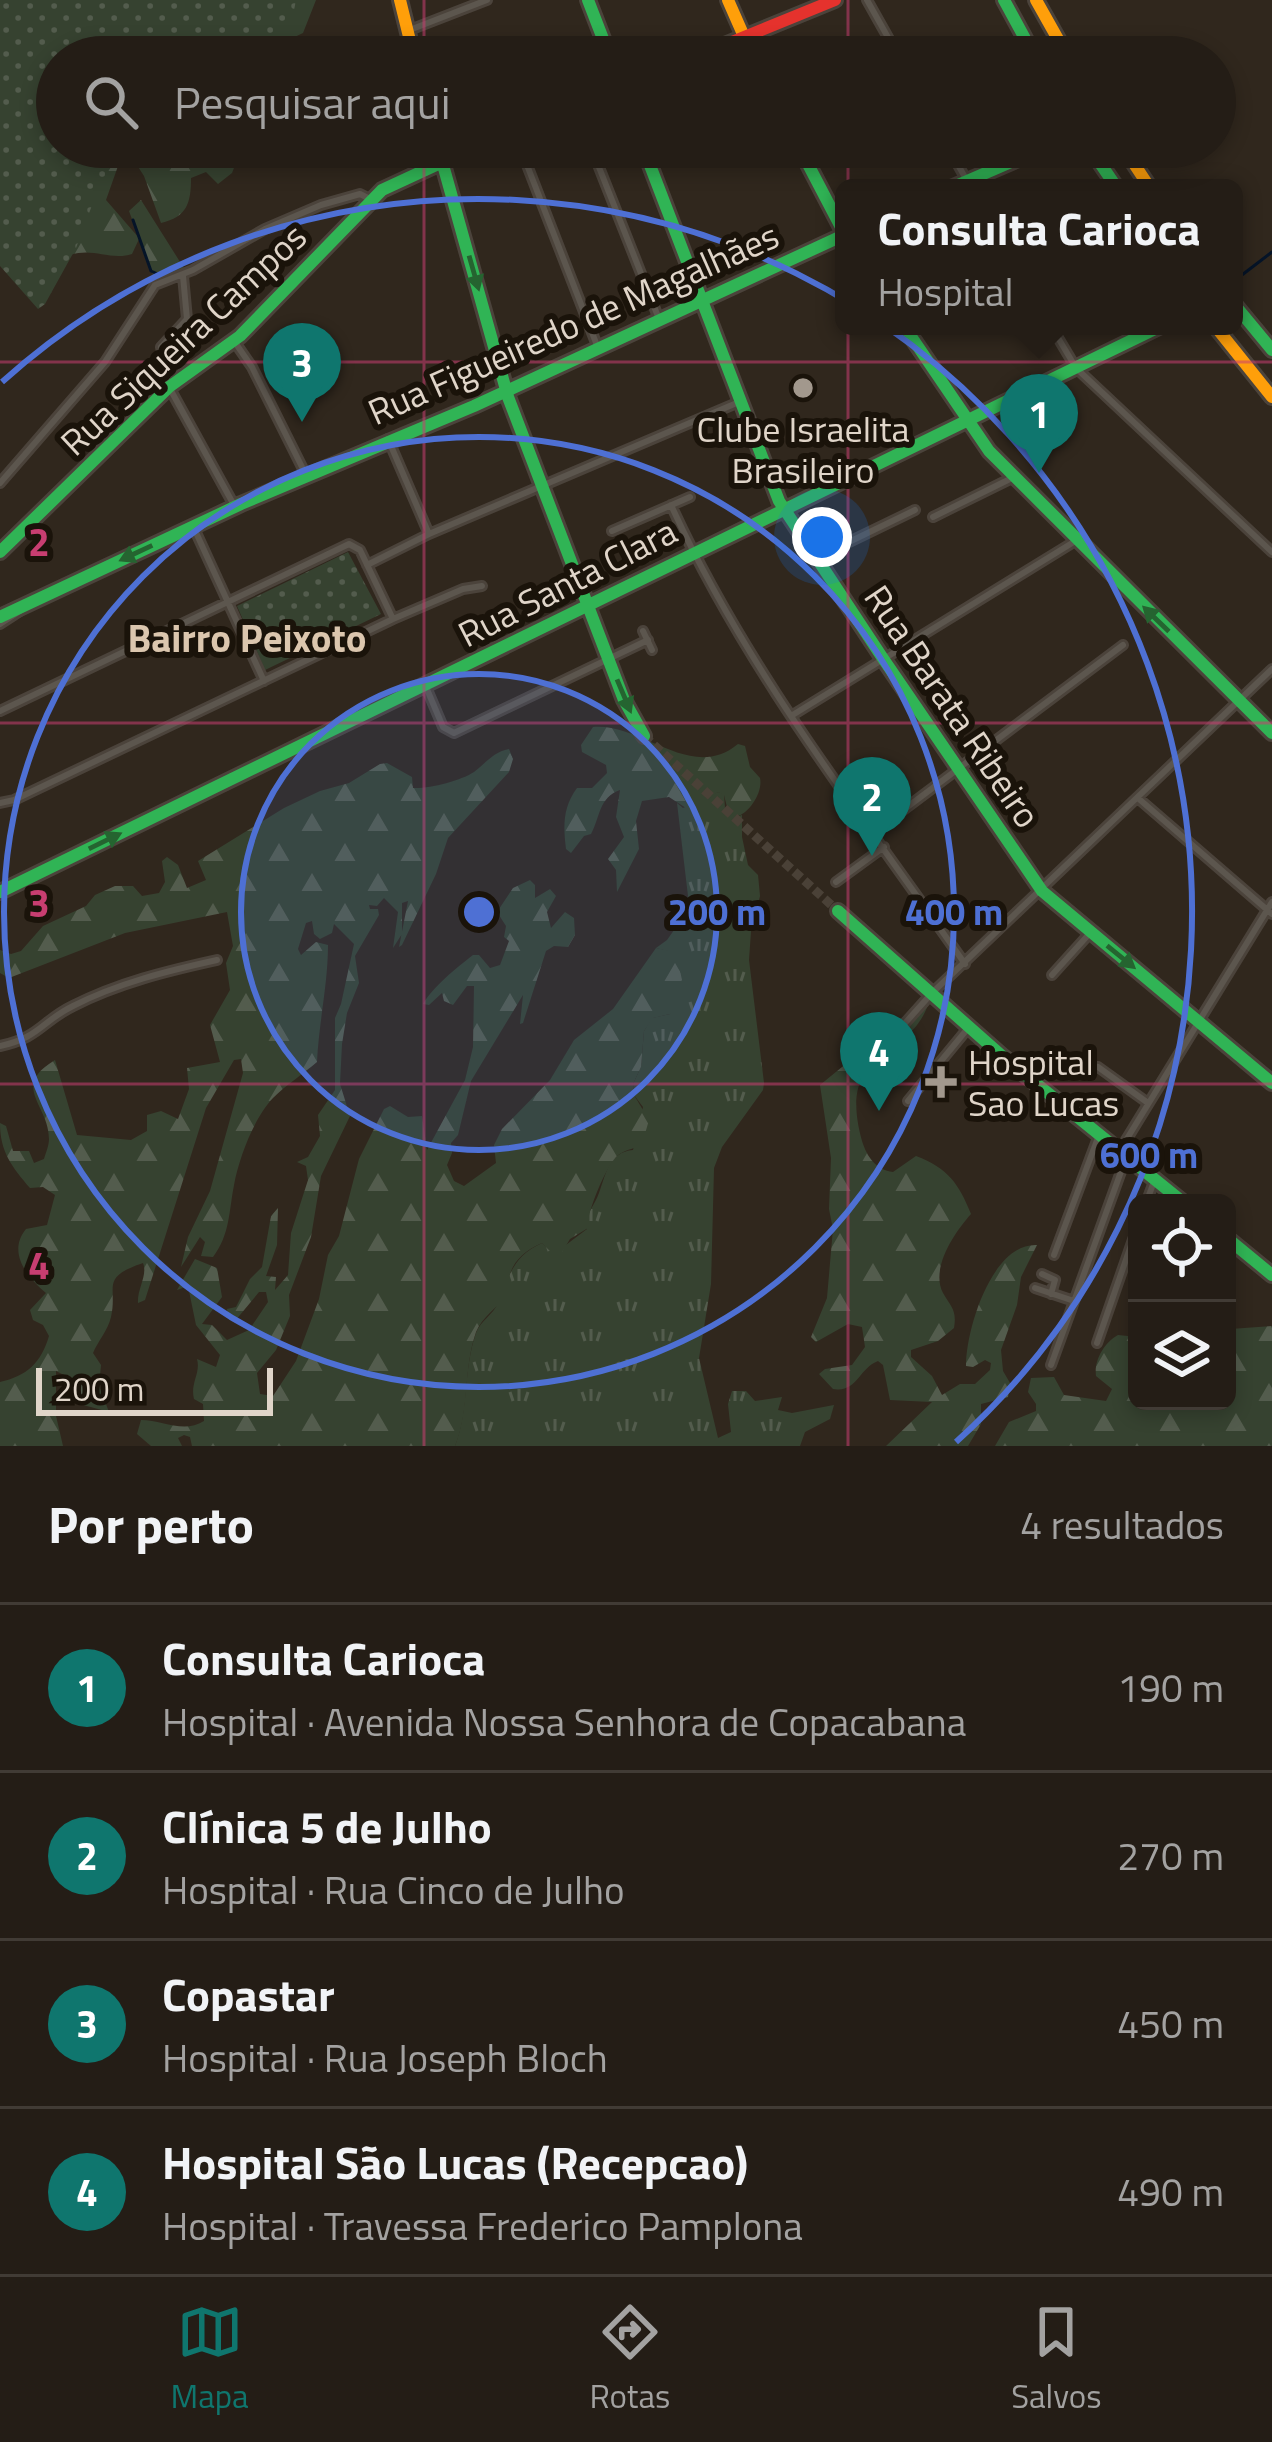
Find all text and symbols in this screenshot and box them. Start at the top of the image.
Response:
search box [36,36,1236,168]
text: Pesquisar aqui [174,68,450,136]
icon: search [78,69,144,135]
popup [835,179,1243,335]
text: Consulta Carioca [877,194,1201,262]
street label: Rua Figueiredo de Magalhães [359,207,787,439]
street label: Rua Siqueira Campos [47,210,319,468]
one-way arrow [465,255,484,292]
text: Hospital [877,262,1014,321]
pin: 3 [263,323,341,422]
pin: 1 [1000,374,1078,473]
marker: Clube Israelita Brasileiro [790,375,816,401]
place label: Clube Israelita Brasileiro [696,401,910,497]
street label: Rua Santa Clara [448,503,686,661]
your location [792,507,852,567]
text: 2 [28,512,50,571]
one-way arrow [119,543,153,563]
street label: Rua Barata Ribeiro [851,573,1055,839]
one-way arrow [1142,605,1171,633]
district label: Bairro Peixoto [128,608,366,667]
one-way arrow [614,679,634,714]
pin: 2 [833,757,911,856]
one-way arrow [88,831,123,851]
text: 3 [28,873,50,932]
text: 200 m [668,884,766,939]
text: 400 m [905,884,1003,939]
centre of rings [458,891,500,933]
one-way arrow [1105,943,1136,969]
pin: 4 [840,1012,918,1111]
place label: Hospital Sao Lucas [968,1034,1119,1130]
marker: Hospital Sao Lucas [925,1066,957,1098]
text: 600 m [1100,1127,1198,1182]
map controls [1128,1194,1236,1410]
button: locate [1128,1194,1236,1302]
text: 4 [28,1235,50,1294]
button: layers [1128,1302,1236,1410]
scale bar [36,1362,273,1415]
text: 200 m [54,1364,144,1414]
text: Por perto [48,1485,254,1563]
text: 4 resultados [1020,1495,1224,1554]
text: Consulta Carioca [162,1624,485,1692]
text: 1 [76,1658,98,1717]
text: 190 m [1117,1658,1224,1717]
text: Hospital · Avenida Nossa Senhora de Copacabana [162,1692,966,1751]
text: Clínica 5 de Julho [162,1792,492,1860]
text: 2 [76,1826,98,1885]
text: 270 m [1117,1826,1224,1885]
text: Hospital · Rua Cinco de Julho [162,1860,625,1919]
text: Copastar [162,1960,335,2028]
text: 3 [76,1994,98,2053]
text: 450 m [1117,1994,1224,2053]
text: Hospital · Rua Joseph Bloch [162,2028,608,2087]
text: Hospital São Lucas (Recepcao) [162,2128,748,2196]
text: 4 [76,2162,98,2221]
text: 490 m [1117,2162,1224,2221]
text: Hospital · Travessa Frederico Pamplona [162,2196,803,2255]
tab: Mapa [170,2299,249,2421]
tab: Rotas [590,2299,670,2421]
tab: Salvos [1011,2299,1102,2421]

